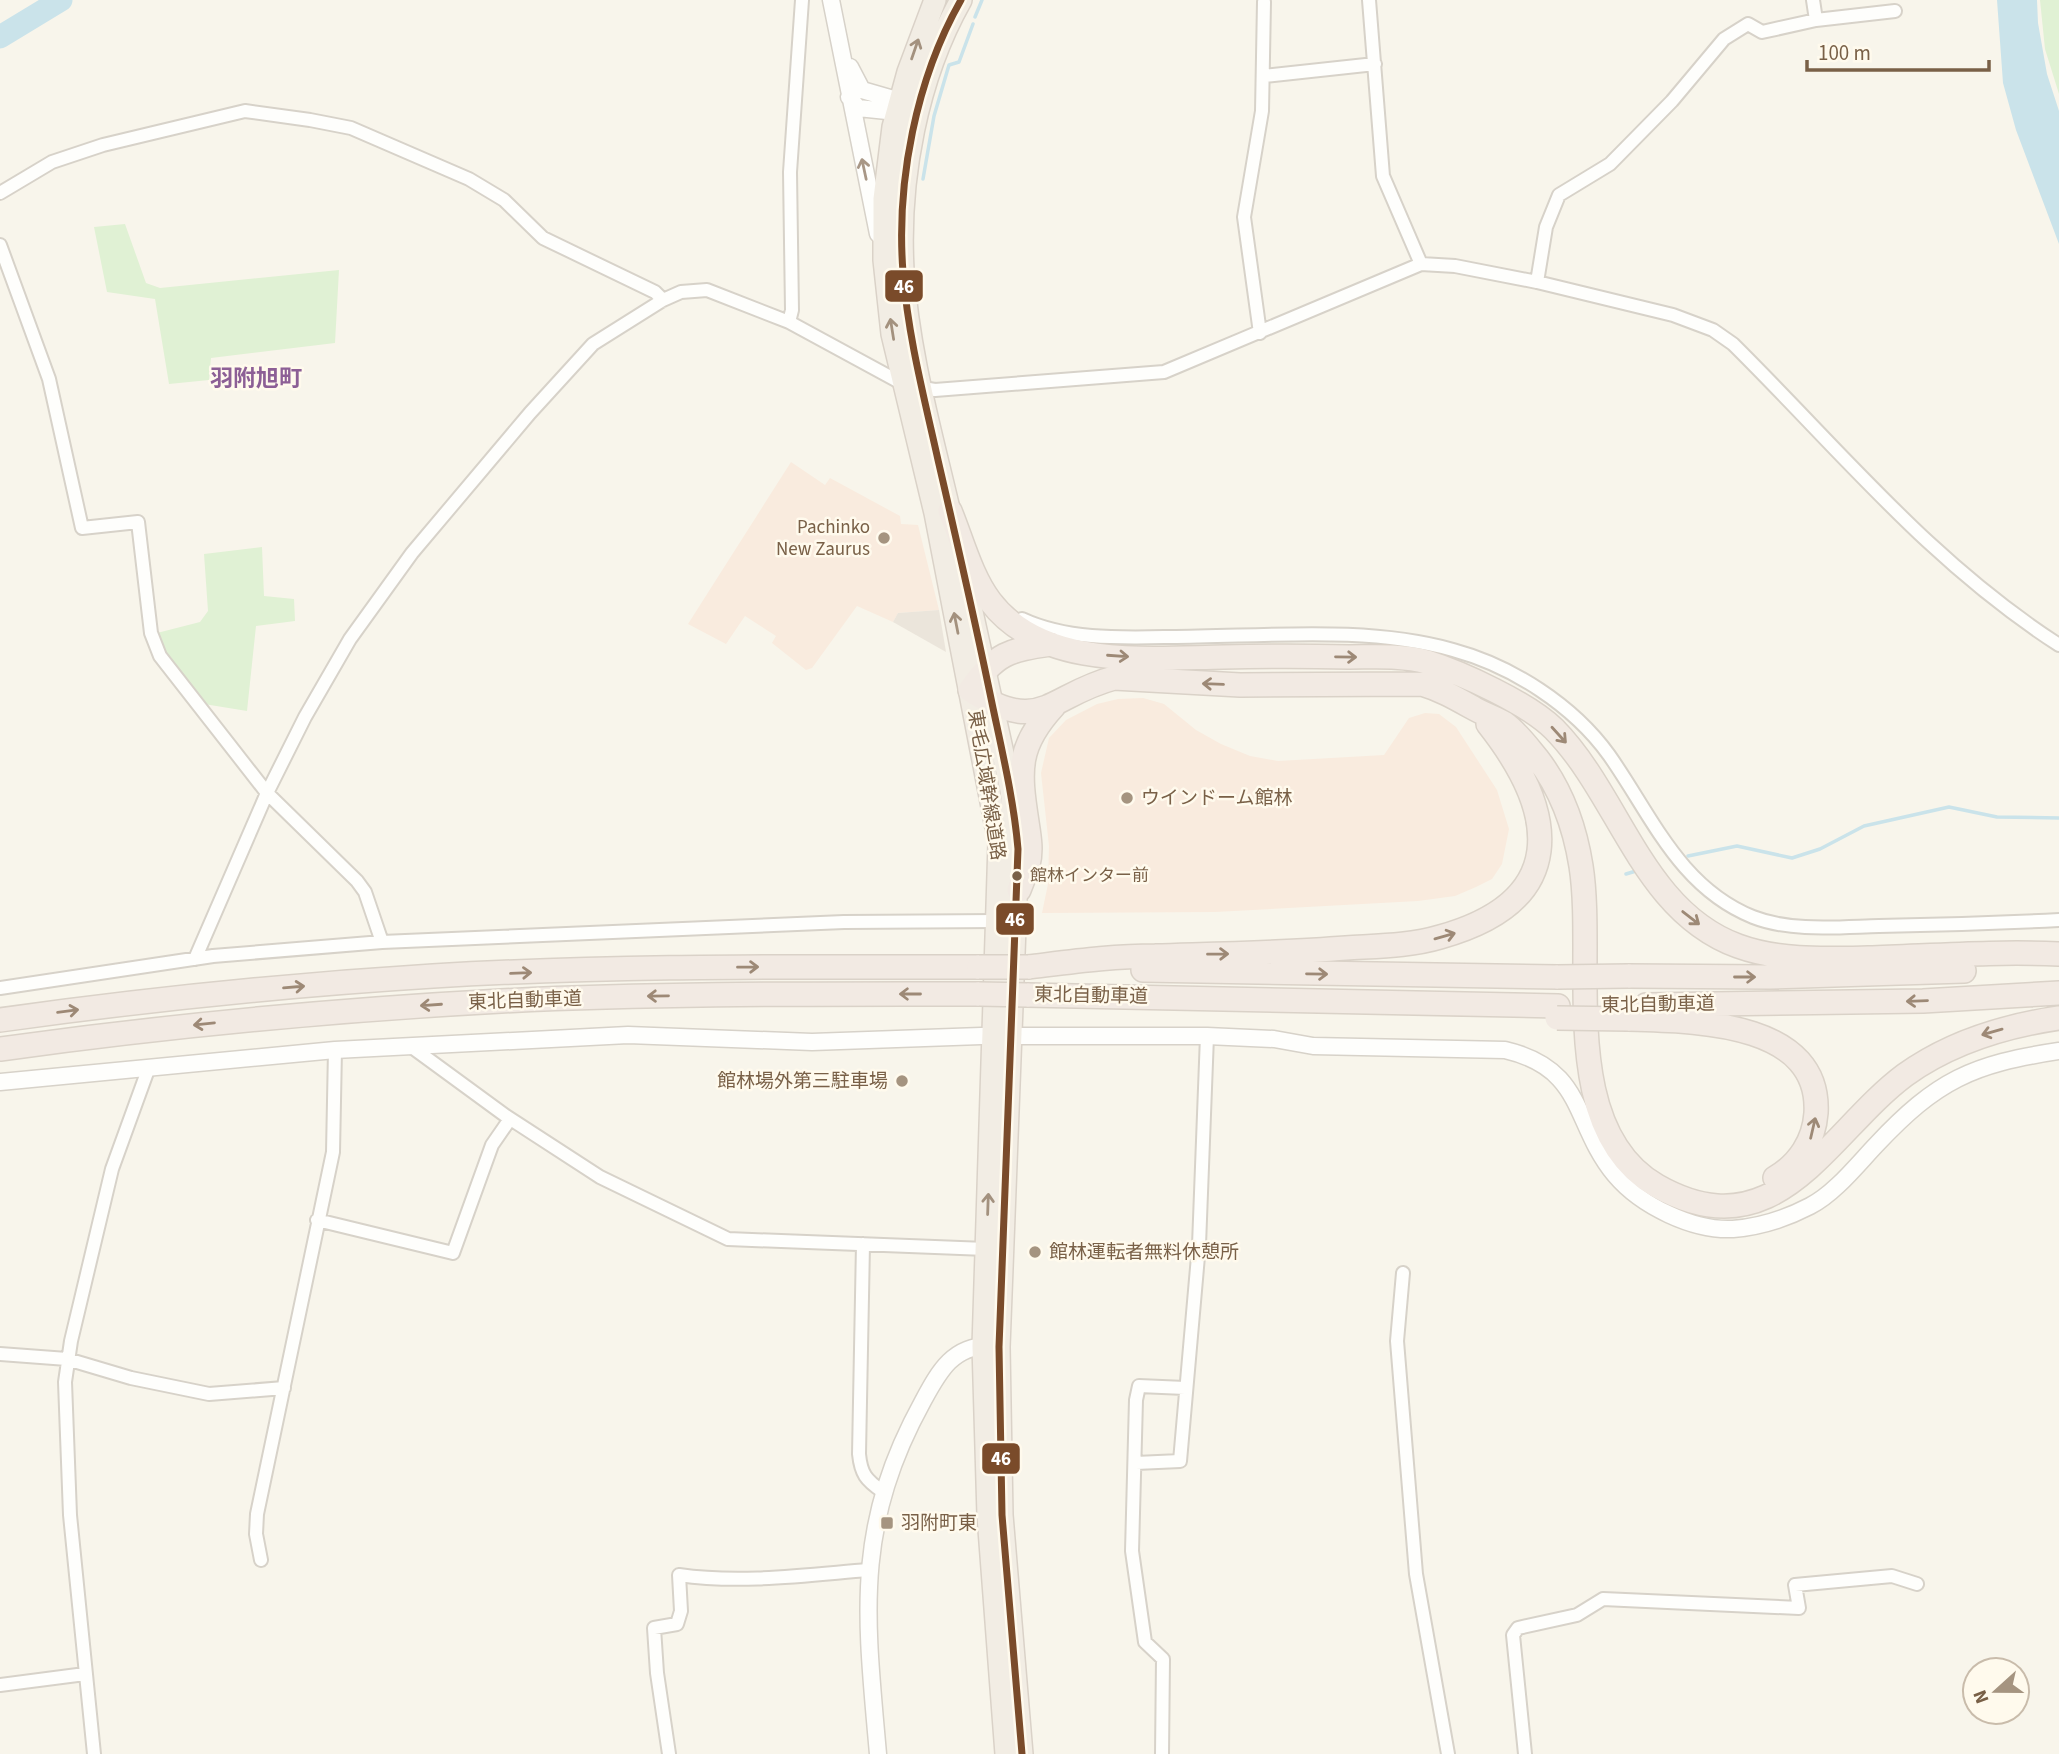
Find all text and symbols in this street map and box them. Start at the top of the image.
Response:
scale bar [1807,28,1989,72]
text: 100 m [1818,38,1871,68]
one-way arrow [910,39,922,61]
one-way arrow [857,158,871,181]
line badge: 46 [884,269,924,303]
text: 46 [894,274,914,301]
one-way arrow [885,318,898,341]
district label: 羽附旭町 [210,362,302,395]
place label: Pachinko New Zaurus [776,514,870,563]
marker: Pachinko New Zaurus [876,530,892,546]
one-way arrow [949,612,962,635]
one-way arrow [1107,650,1129,663]
one-way arrow [1334,650,1357,664]
one-way arrow [1201,677,1224,690]
street label: 東毛広域幹線道路 [961,708,1011,862]
one-way arrow [1550,726,1567,743]
place label: ウインドーム館林 [1141,785,1292,812]
marker: ウインドーム館林 [1119,790,1135,806]
place label: 館林インター前 [1030,864,1149,888]
marker: 館林インター前 [1010,869,1024,883]
line badge: 46 [995,902,1035,936]
text: 46 [1005,907,1025,934]
one-way arrow [1681,911,1700,926]
one-way arrow [1433,929,1455,942]
one-way arrow [1206,948,1229,961]
one-way arrow [737,960,760,973]
one-way arrow [509,966,532,979]
one-way arrow [1305,967,1328,981]
one-way arrow [1734,970,1757,984]
one-way arrow [282,980,305,993]
street label: 東北自動車道 [1034,982,1148,1010]
street label: 東北自動車道 [468,986,582,1016]
one-way arrow [899,987,922,1001]
one-way arrow [647,990,670,1003]
street label: 東北自動車道 [1601,991,1715,1019]
one-way arrow [1906,994,1929,1007]
one-way arrow [420,999,443,1012]
one-way arrow [56,1005,78,1018]
one-way arrow [194,1017,216,1030]
one-way arrow [1982,1027,2004,1040]
place label: 館林場外第三駐車場 [717,1068,888,1095]
marker: 館林場外第三駐車場 [894,1073,910,1089]
one-way arrow [1807,1117,1820,1140]
one-way arrow [981,1193,994,1216]
place label: 館林運転者無料休憩所 [1049,1239,1239,1266]
marker: 館林運転者無料休憩所 [1027,1244,1043,1260]
line badge: 46 [981,1442,1021,1475]
text: 46 [991,1446,1011,1473]
place label: 羽附町東 [901,1510,977,1537]
marker: 羽附町東 [879,1515,895,1531]
north arrow [1961,1656,2031,1726]
text: N [1967,1686,1996,1707]

